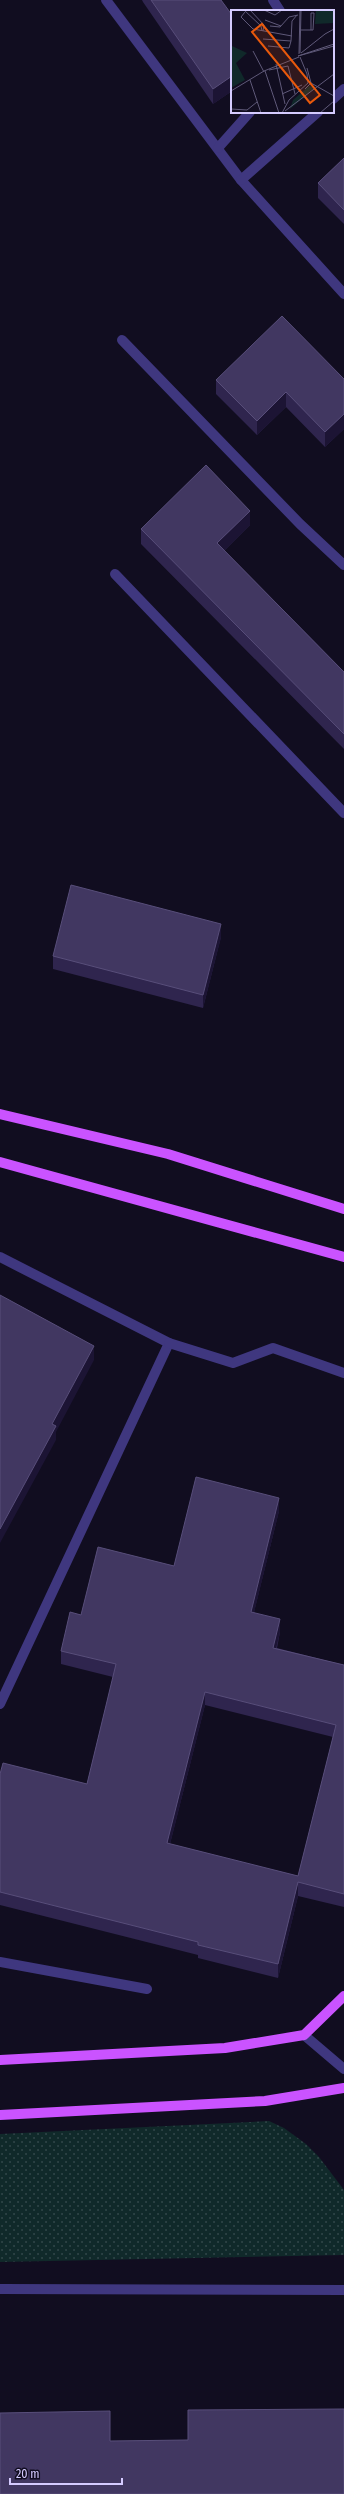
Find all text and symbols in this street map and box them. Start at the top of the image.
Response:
inset map [231,10,334,113]
scale bar [10,2460,122,2486]
text: 20 m [16,2467,40,2481]

